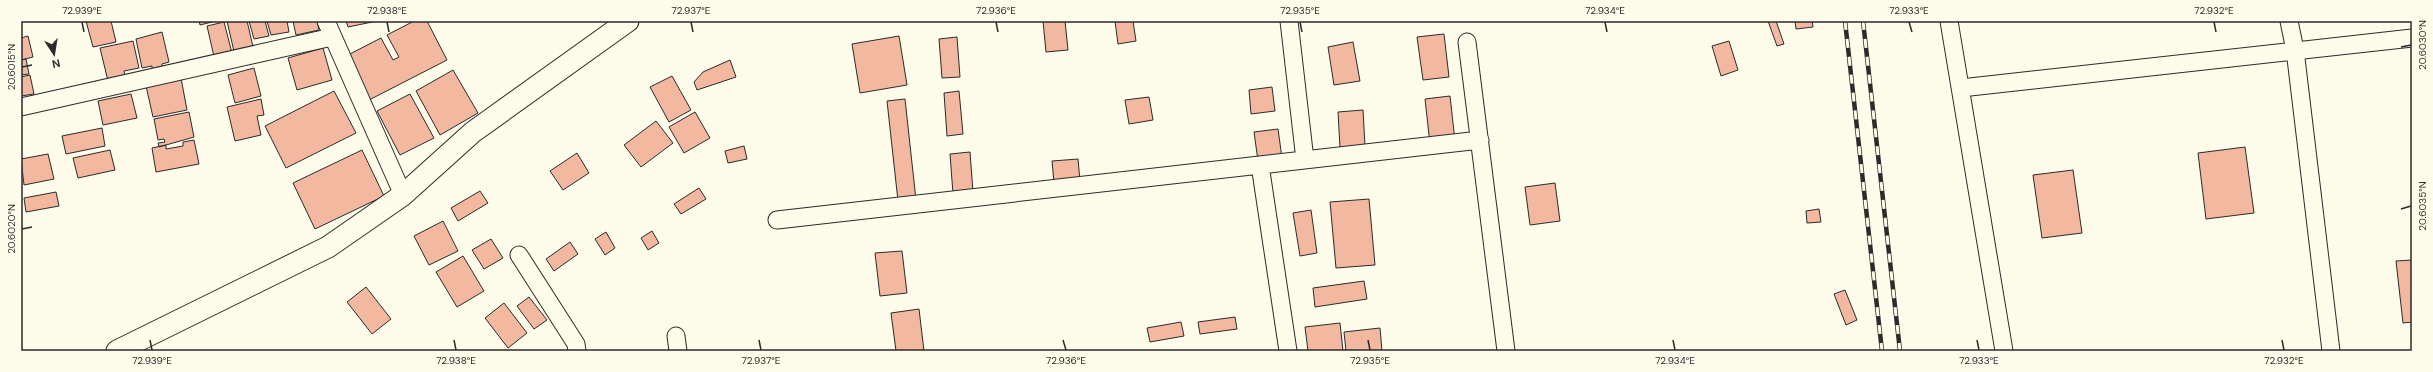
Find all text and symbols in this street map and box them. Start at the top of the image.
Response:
text: 72.939°E [62,4,102,17]
text: 72.938°E [367,4,407,17]
text: 72.937°E [672,4,711,17]
text: 72.936°E [976,4,1016,17]
text: 72.935°E [1280,4,1320,17]
text: 72.934°E [1585,4,1625,17]
text: 72.933°E [1889,4,1929,17]
text: 72.932°E [2194,4,2234,17]
text: 20.6030°N [2416,20,2429,70]
north arrow [34,34,74,74]
text: 20.6015°N [5,44,18,90]
text: N [51,56,61,71]
text: 20.6035°N [2416,181,2429,231]
text: 20.6020°N [5,204,18,254]
text: 72.939°E [132,354,172,367]
text: 72.938°E [436,354,476,367]
text: 72.937°E [742,354,781,367]
text: 72.936°E [1046,354,1086,367]
text: 72.935°E [1350,354,1390,367]
text: 72.934°E [1655,354,1695,367]
text: 72.933°E [1959,354,1999,367]
text: 72.932°E [2264,354,2304,367]

